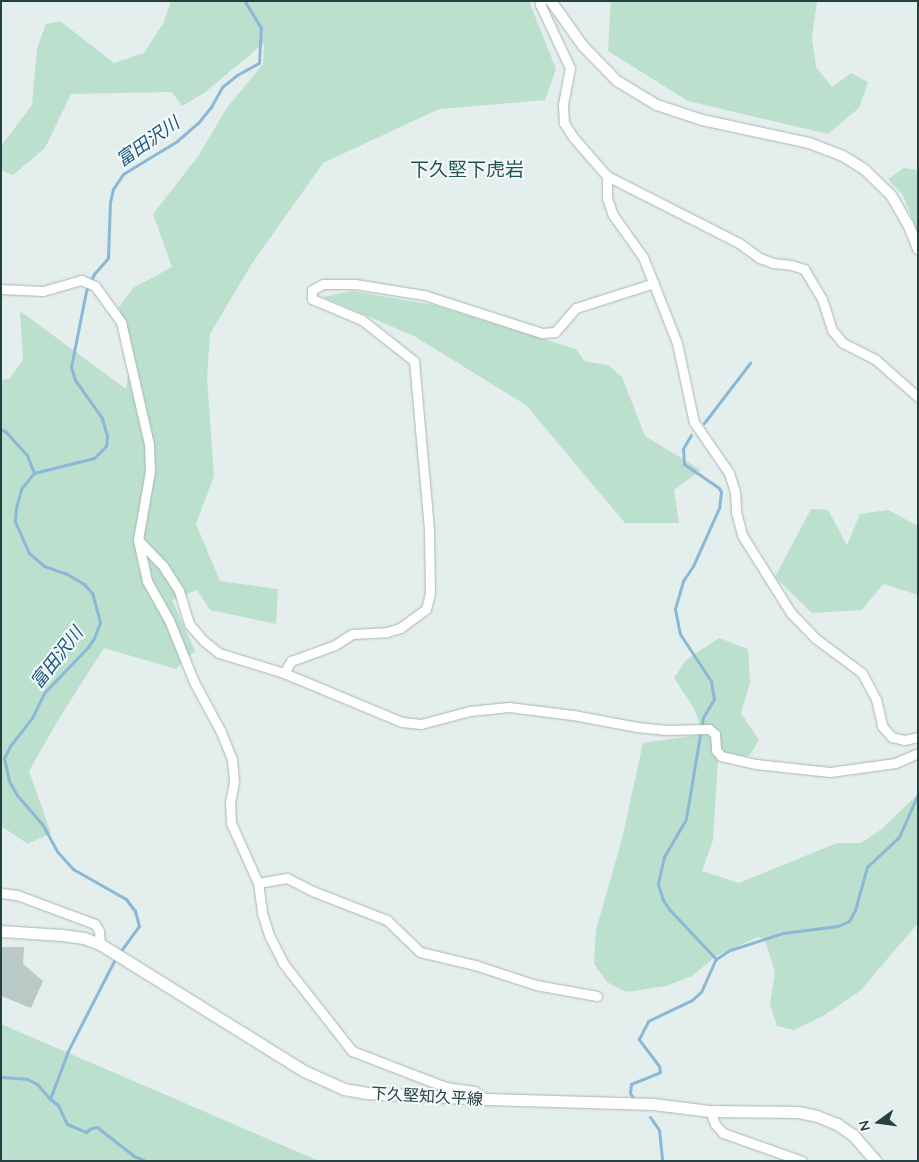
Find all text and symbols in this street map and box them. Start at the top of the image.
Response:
water label: 富田沢川 [112,113,184,171]
district label: 下久堅下虎岩 [410,159,524,181]
water label: 富田沢川 [26,623,88,693]
street label: 下久堅知久平線 [371,1083,483,1109]
north arrow [854,1097,904,1147]
text: N [854,1118,874,1133]

